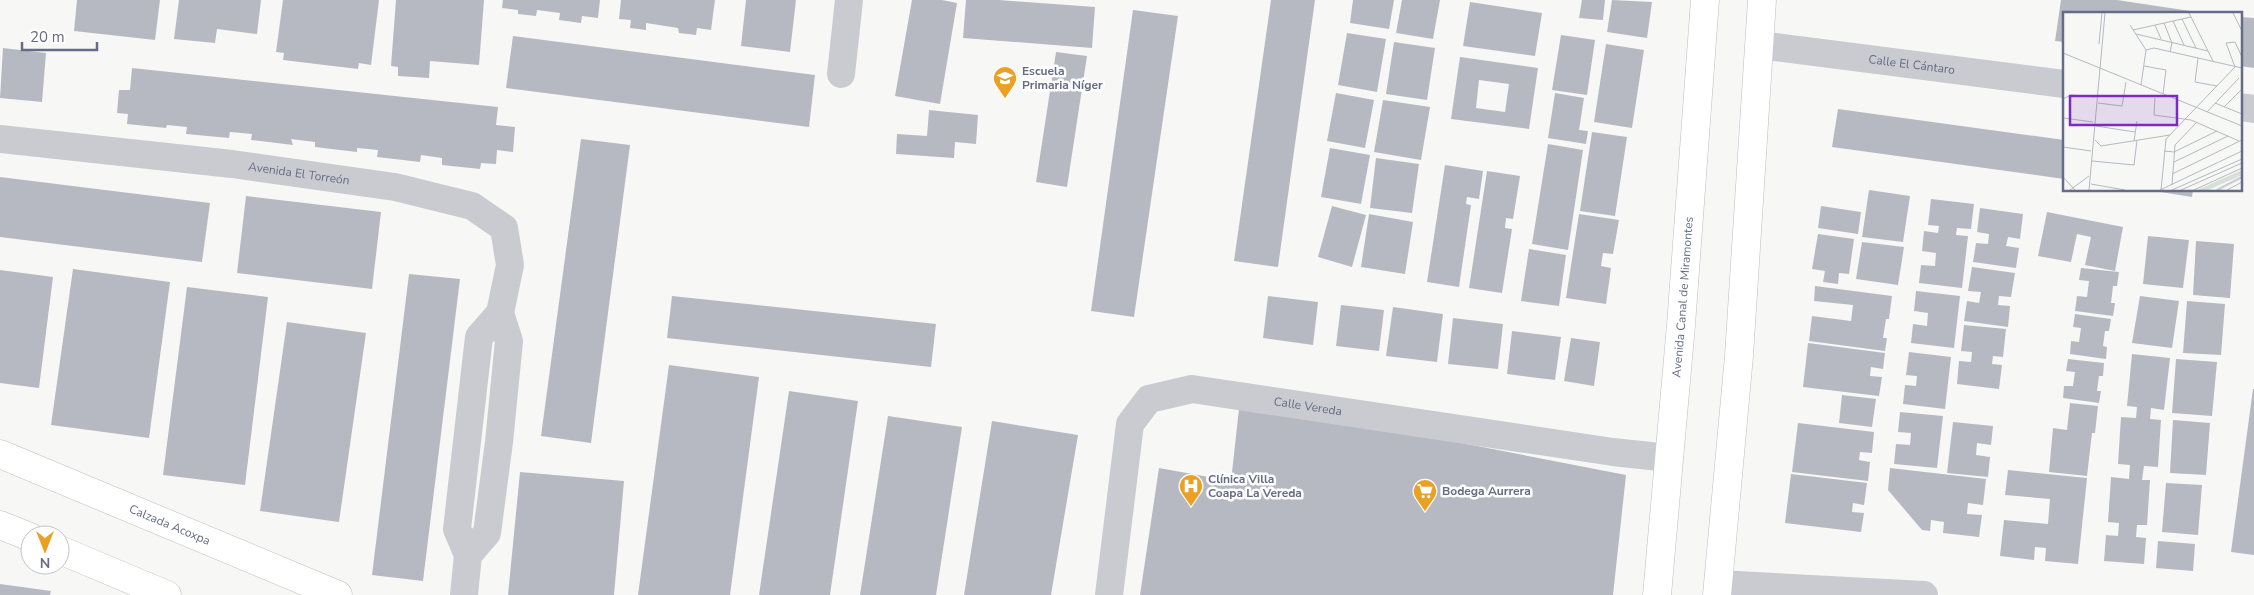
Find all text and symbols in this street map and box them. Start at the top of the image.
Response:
inset map [2063,12,2242,191]
scale bar [22,20,98,52]
text: 20 m [30,27,65,47]
street label: Calle El Cántaro [1868,51,1956,78]
place label: Escuela Primaria Níger [1022,63,1103,93]
school or university icon: Escuela Primaria Níger [992,65,1018,99]
street label: Avenida El Torreón [247,158,351,189]
street label: Avenida Canal de Miramontes [1668,216,1697,378]
street label: Calle Vereda [1273,393,1343,419]
place label: Clínica Villa Coapa La Vereda [1208,471,1302,501]
hospital icon: Clínica Villa Coapa La Vereda [1178,473,1204,507]
supermarket icon: Bodega Aurrera [1412,478,1438,512]
place label: Bodega Aurrera [1442,483,1531,499]
street label: Calzada Acoxpa [127,501,213,549]
north arrow [20,525,70,575]
text: N [40,553,50,572]

